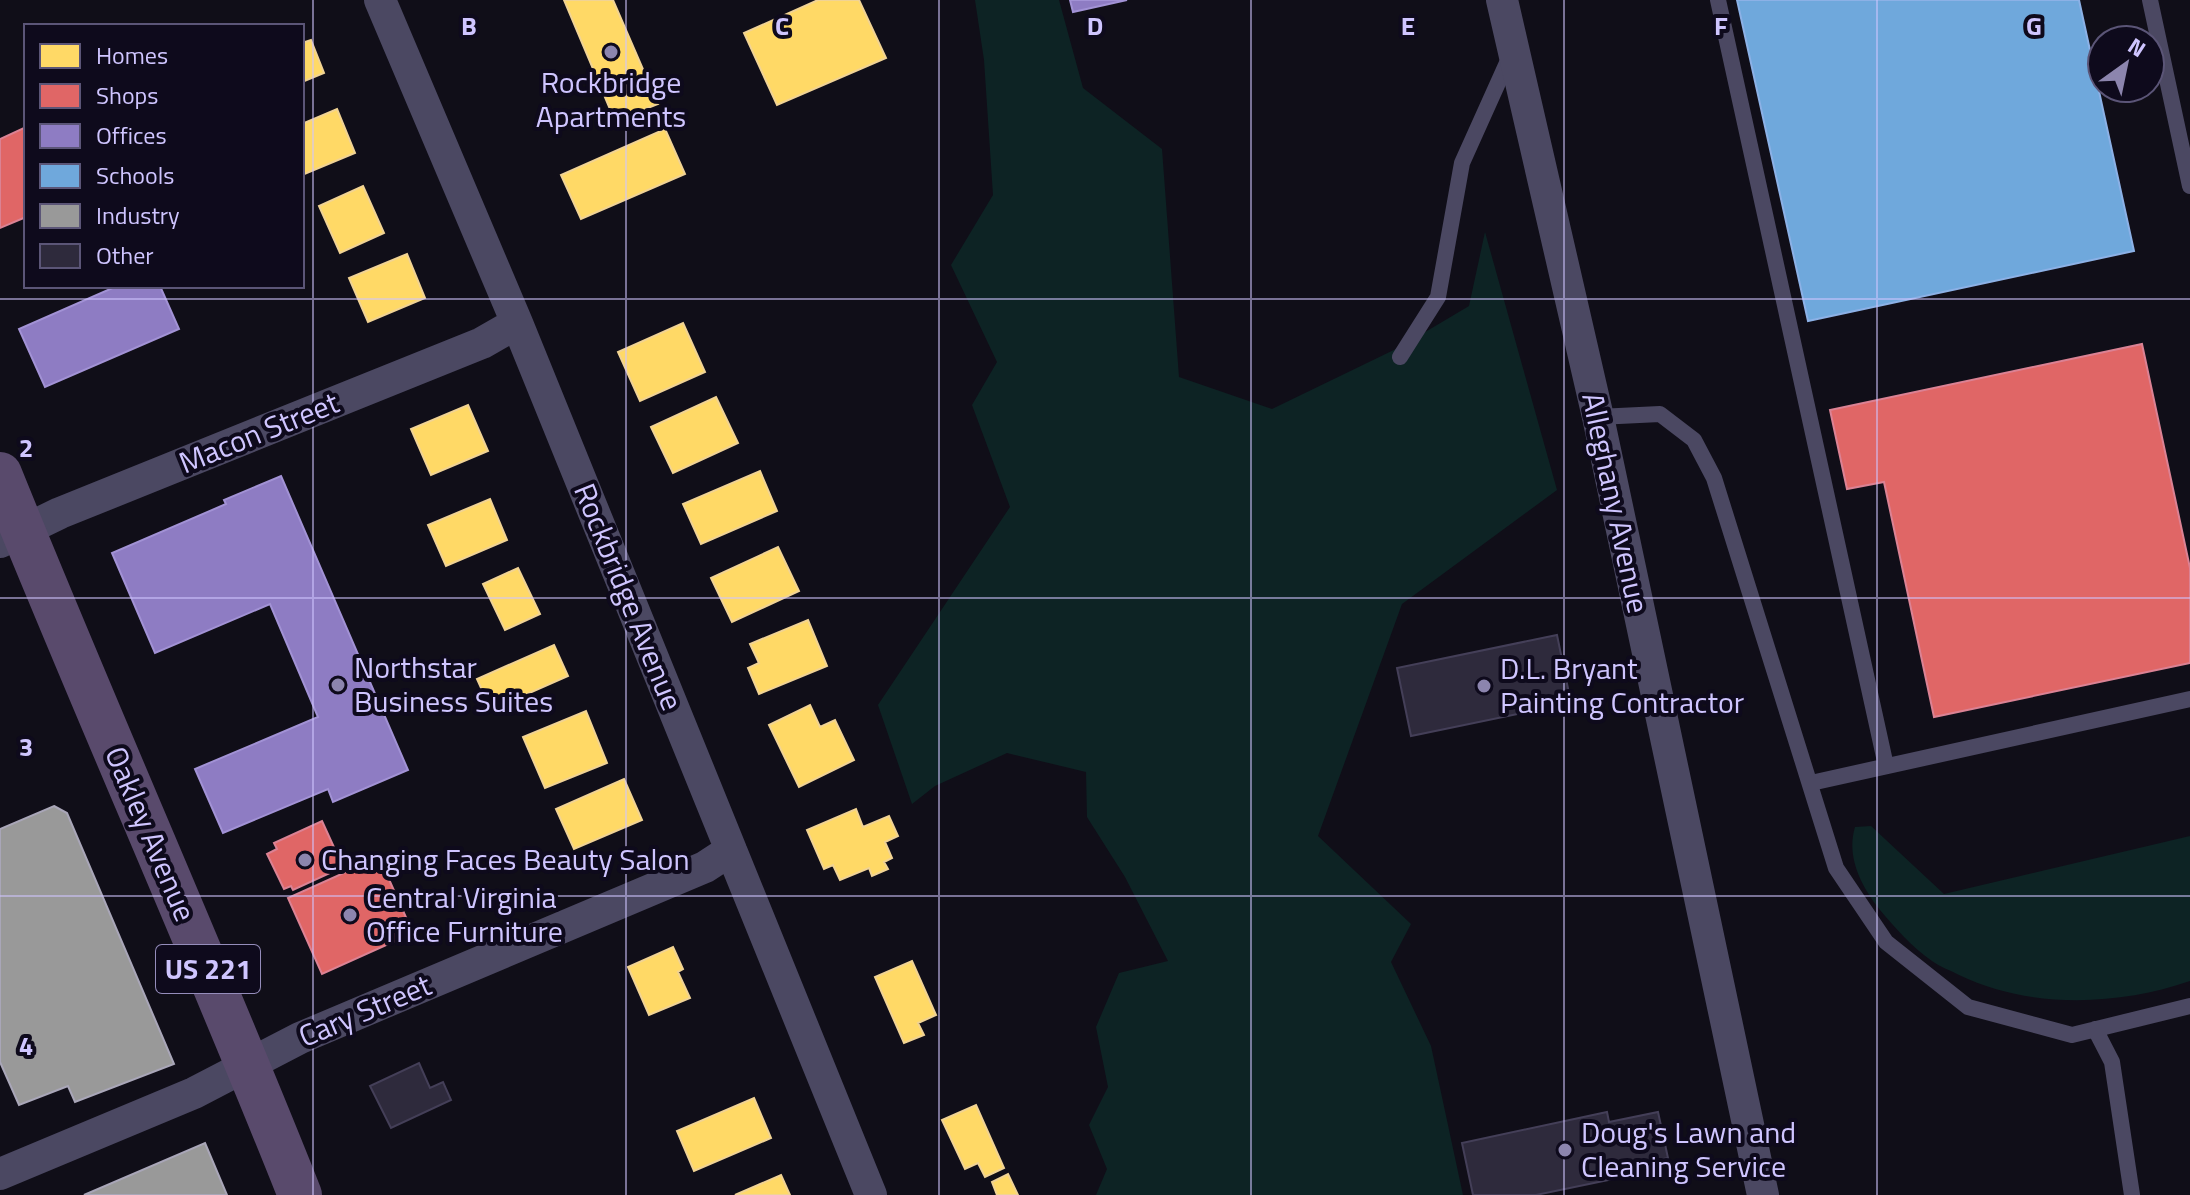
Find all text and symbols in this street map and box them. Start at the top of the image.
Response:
text: B [461,6,477,45]
text: C [775,6,789,45]
text: D [1087,6,1103,45]
text: E [1401,6,1415,45]
text: F [1714,6,1728,45]
text: G [2026,6,2042,45]
legend [24,24,304,288]
north arrow [2086,24,2166,104]
text: N [2121,29,2153,66]
text: Homes [96,37,168,73]
marker: Rockbridge Apartments [602,43,620,61]
place label: Rockbridge Apartments [536,59,686,139]
text: Shops [96,77,158,113]
text: Offices [96,117,167,153]
text: Schools [96,157,174,193]
text: Industry [96,197,180,233]
text: Other [96,237,154,273]
street label: Macon Street [172,379,346,485]
street label: Alleghany Avenue [1570,388,1662,617]
text: 2 [19,428,33,467]
street label: Rockbridge Avenue [562,476,695,717]
place label: Northstar Business Suites [354,644,553,724]
place label: D.L. Bryant Painting Contractor [1500,645,1744,725]
marker: Northstar Business Suites [329,676,347,694]
marker: D.L. Bryant Painting Contractor [1475,677,1493,695]
text: 3 [19,727,33,766]
street label: Oakley Avenue [93,739,208,928]
place label: Changing Faces Beauty Salon [321,836,690,882]
marker: Changing Faces Beauty Salon [296,851,314,869]
place label: Central Virginia Office Furniture [366,874,563,954]
marker: Central Virginia Office Furniture [341,906,359,924]
road number: US 221 [156,945,260,993]
street label: Cary Street [291,961,439,1059]
text: 4 [19,1026,33,1065]
place label: Doug's Lawn and Cleaning Service [1581,1109,1796,1189]
marker: Doug's Lawn and Cleaning Service [1556,1141,1574,1159]

